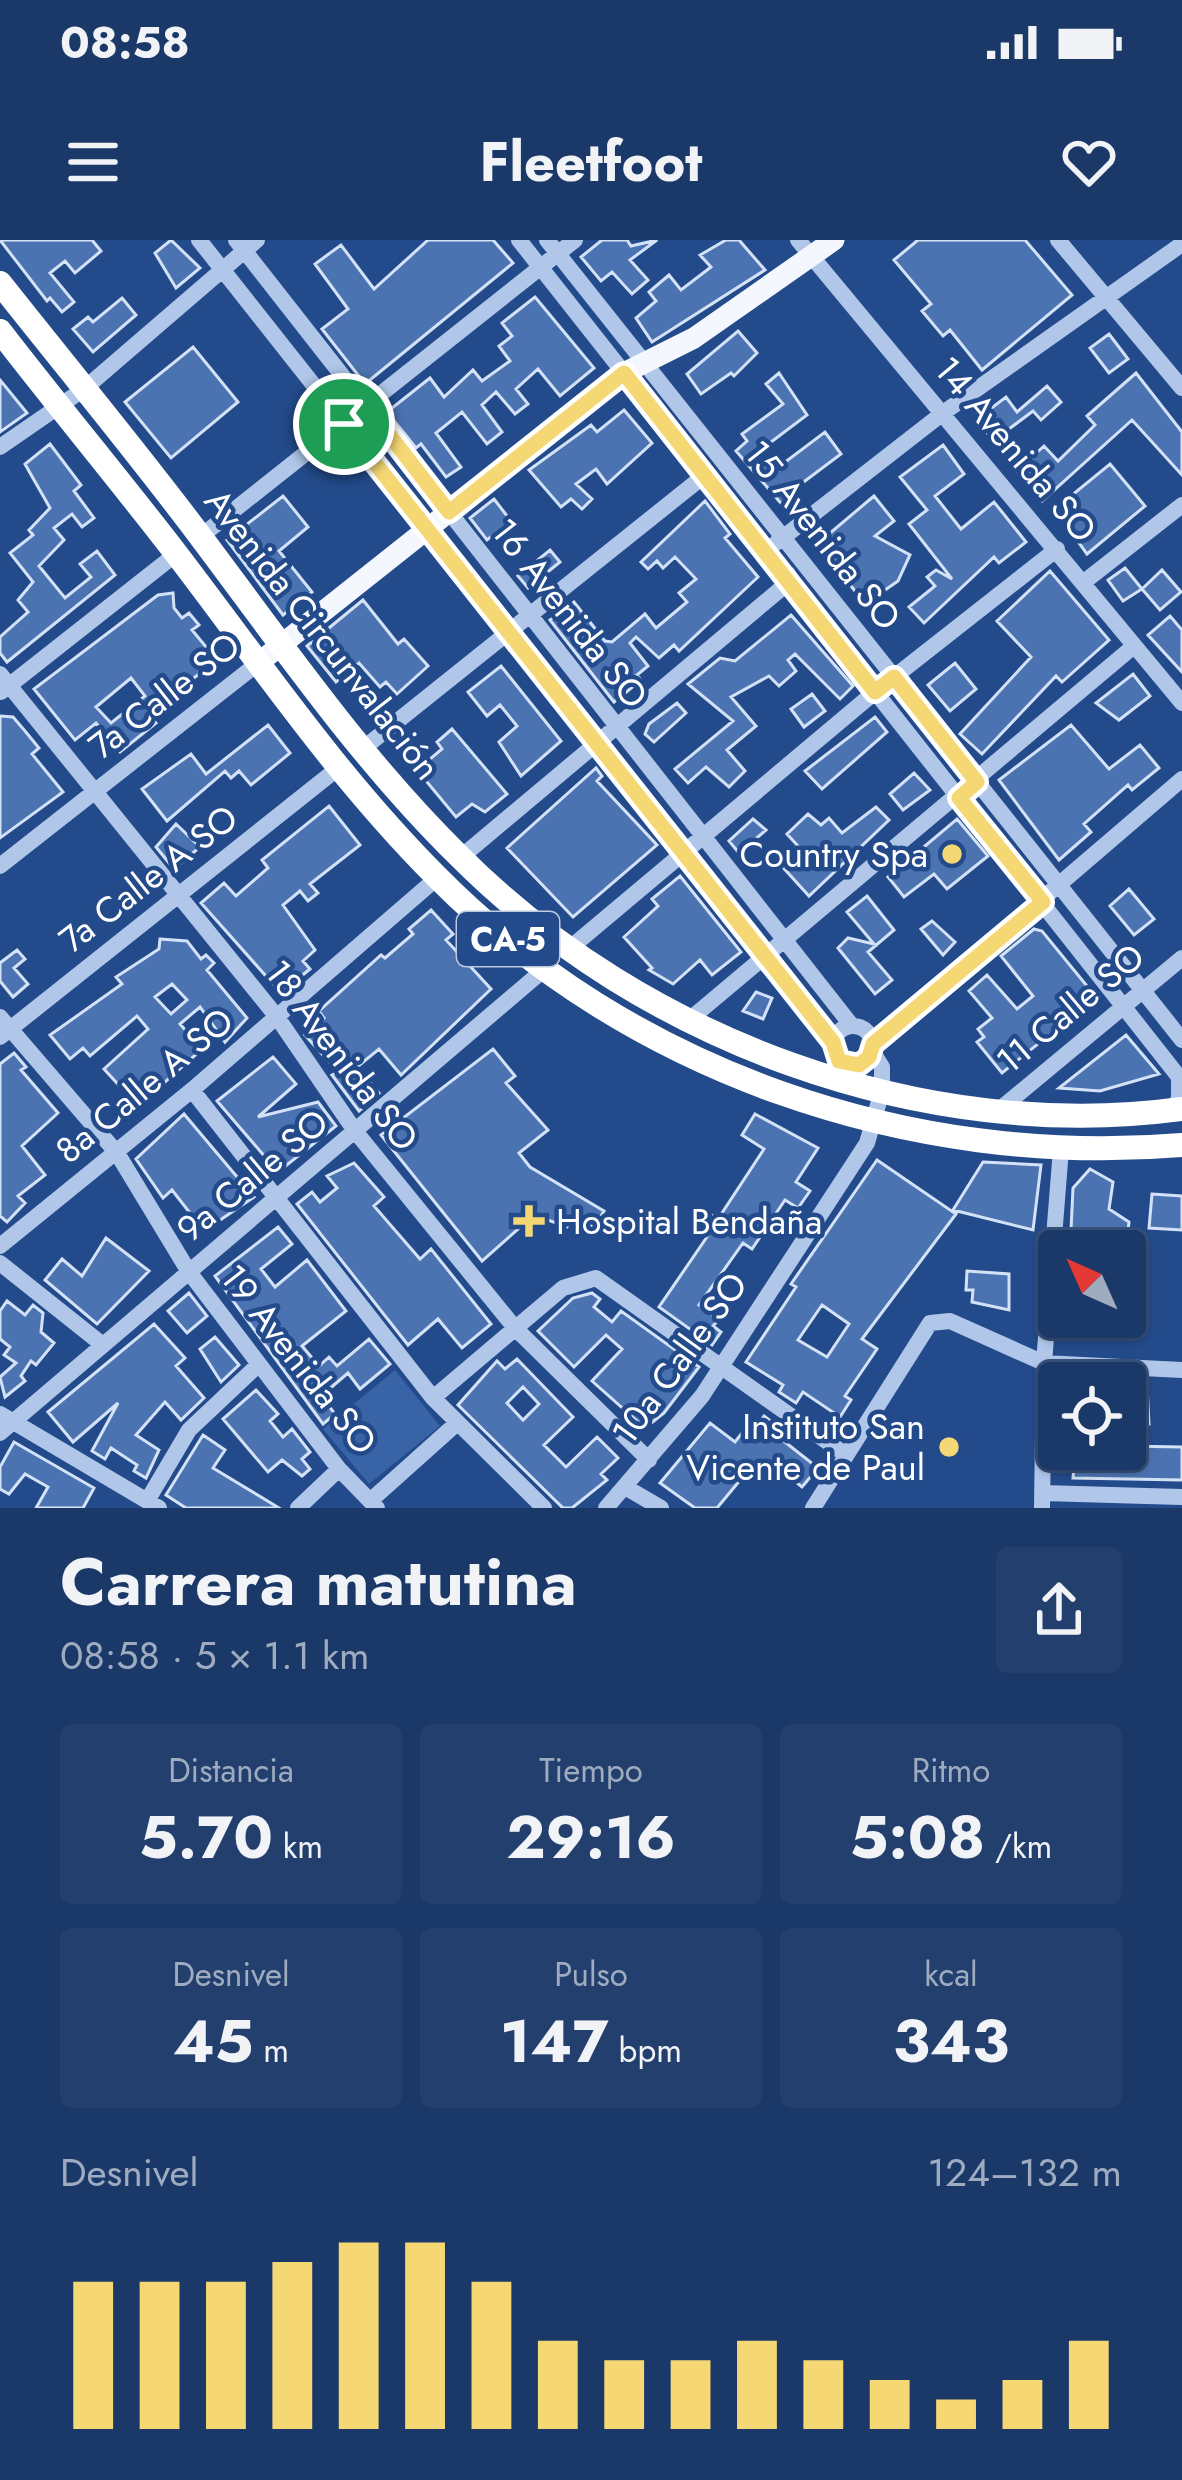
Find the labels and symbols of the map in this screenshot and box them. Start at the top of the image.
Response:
street label: 14 Avenida SO [923,345,1109,553]
pin [293,373,395,475]
street label: 15 Avenida SO [732,429,914,641]
street label: Avenida Circunvalación [193,477,453,791]
street label: 16 Avenida SO [479,507,661,719]
street label: 7a Calle SO [77,619,251,771]
street label: 7a Calle A SO [48,792,248,964]
place label: Country Spa [740,828,928,880]
marker: Country Spa [939,841,965,867]
road number: CA-5 [457,912,559,966]
street label: 11 Calle SO [985,930,1155,1086]
street label: 18 Avenida SO [253,948,431,1162]
street label: 8a Calle A SO [44,995,244,1175]
street label: 9a Calle SO [165,1096,339,1254]
place label: Hospital Bendaña [556,1195,822,1247]
marker: Hospital Bendaña [513,1205,545,1237]
north arrow [1038,1230,1146,1338]
street label: 19 Avenida SO [208,1253,390,1465]
street label: 10a Calle SO [599,1261,759,1455]
place label: Instituto San Vicente de Paul [686,1400,925,1493]
marker: Instituto San Vicente de Paul [936,1434,962,1460]

